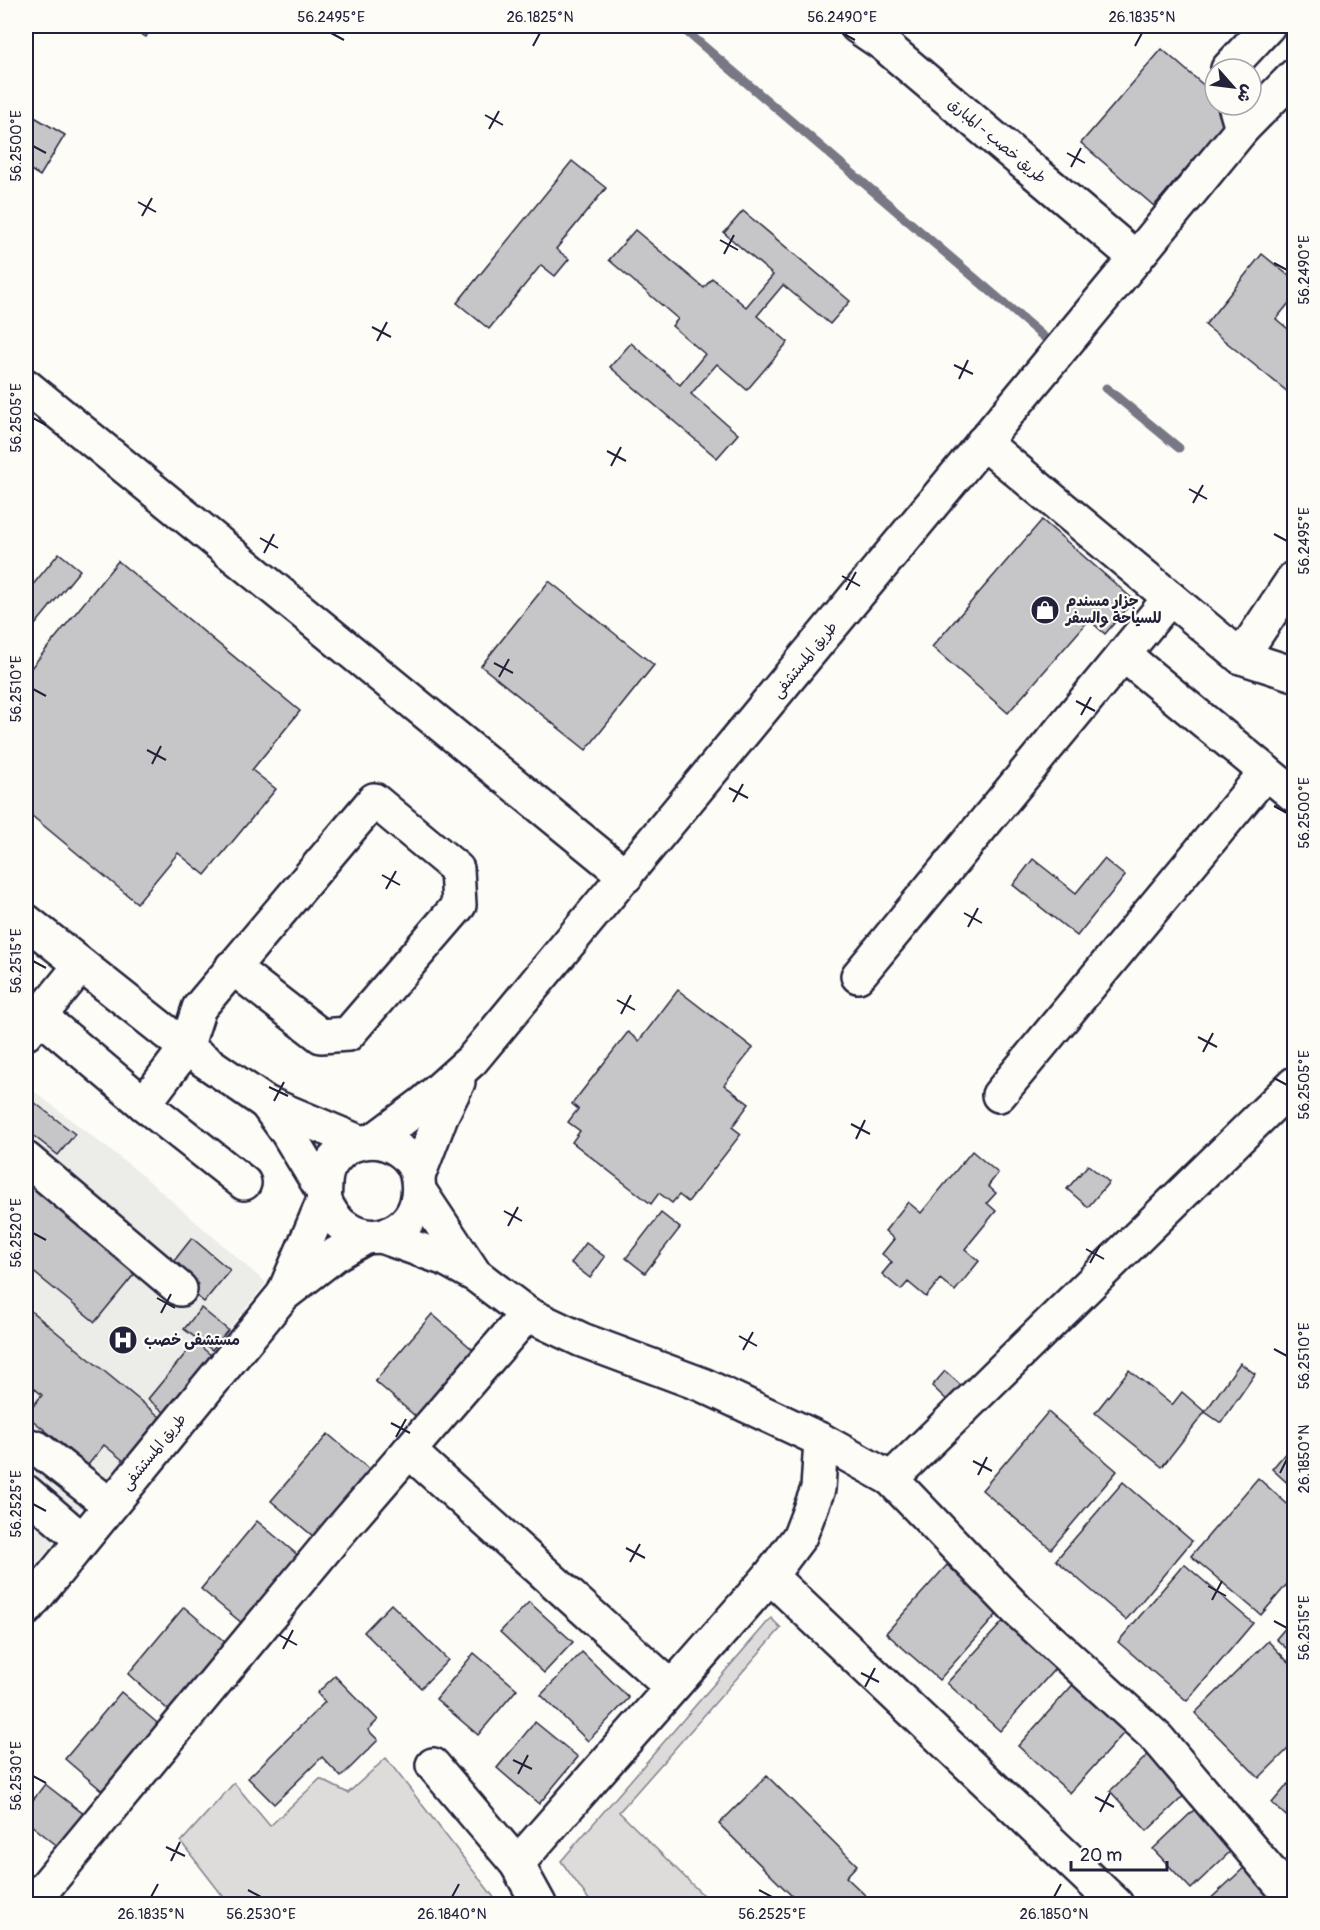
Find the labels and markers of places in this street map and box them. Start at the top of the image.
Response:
place label: جزار مسندم للسياحة والسفر [1064,592,1161,628]
shop icon: جزار مسندم للسياحة والسفر [1029,594,1061,626]
hospital icon: مستشفى خصب [107,1324,139,1356]
place label: مستشفى خصب [144,1331,240,1350]

